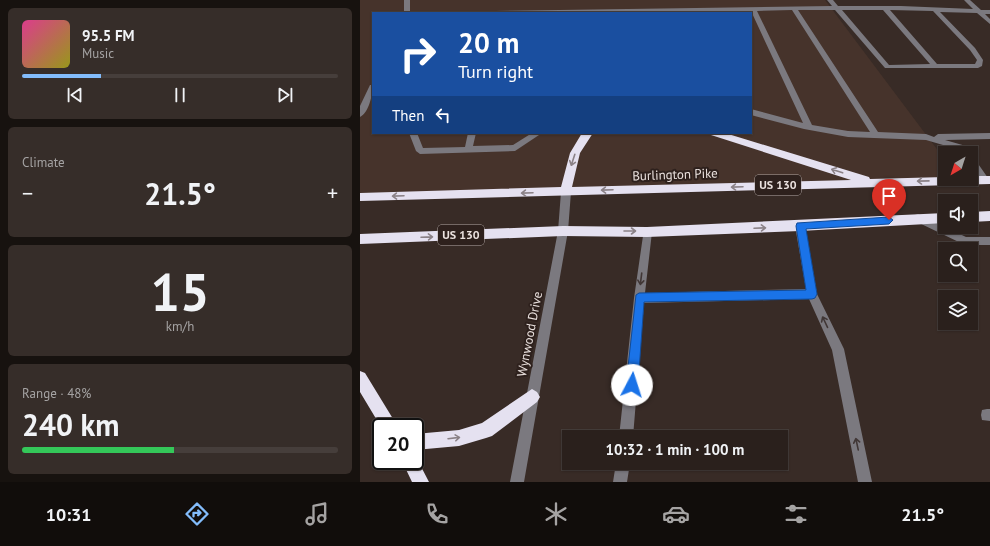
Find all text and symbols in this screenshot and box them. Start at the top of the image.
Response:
text: 20 m [458,24,519,61]
text: 95.5 FM [82,26,135,45]
icon: right [392,28,444,80]
text: Music [82,45,114,62]
text: Turn right [458,60,533,83]
icon: previous [64,84,86,106]
icon: pause [169,84,191,106]
icon: next [274,84,296,106]
icon: left [432,104,454,126]
text: Then [392,106,424,125]
north arrow [938,146,978,186]
map controls [938,146,978,330]
text: Climate [22,154,65,171]
one-way arrow [569,154,576,167]
street label: Burlington Pike [632,165,718,184]
one-way arrow [831,166,843,174]
text: 21.5° [144,174,216,213]
road number: US 130 [755,175,801,195]
one-way arrow [917,177,930,185]
text: − [22,179,33,207]
text: + [327,179,338,207]
pin [872,179,906,220]
one-way arrow [731,183,744,190]
icon: arrive [878,185,900,207]
one-way arrow [601,187,614,194]
one-way arrow [521,189,534,196]
one-way arrow [392,192,405,200]
button: sound [938,194,978,234]
one-way arrow [753,224,766,231]
road number: US 130 [438,225,484,245]
one-way arrow [623,228,636,235]
one-way arrow [420,233,433,240]
button: search [938,242,978,282]
text: 15 [151,258,209,325]
one-way arrow [638,272,645,285]
street label: Wynwood Drive [513,290,546,378]
button: layers [938,290,978,330]
one-way arrow [821,316,828,328]
text: km/h [166,318,194,335]
position arrow [611,364,653,406]
text: Range · 48% [22,385,91,402]
text: 240 km [22,405,120,444]
speed limit sign: 20 [372,418,424,470]
one-way arrow [447,435,460,442]
one-way arrow [852,438,860,451]
text: 10:32 · 1 min · 100 m [606,440,744,459]
icon: directions [183,500,211,528]
icon: music [303,500,331,528]
icon: phone [423,500,451,528]
icon: climate [542,500,570,528]
icon: car [662,500,690,528]
icon: filters [782,500,810,528]
text: 10:31 [46,503,92,526]
text: 21.5° [901,503,944,526]

